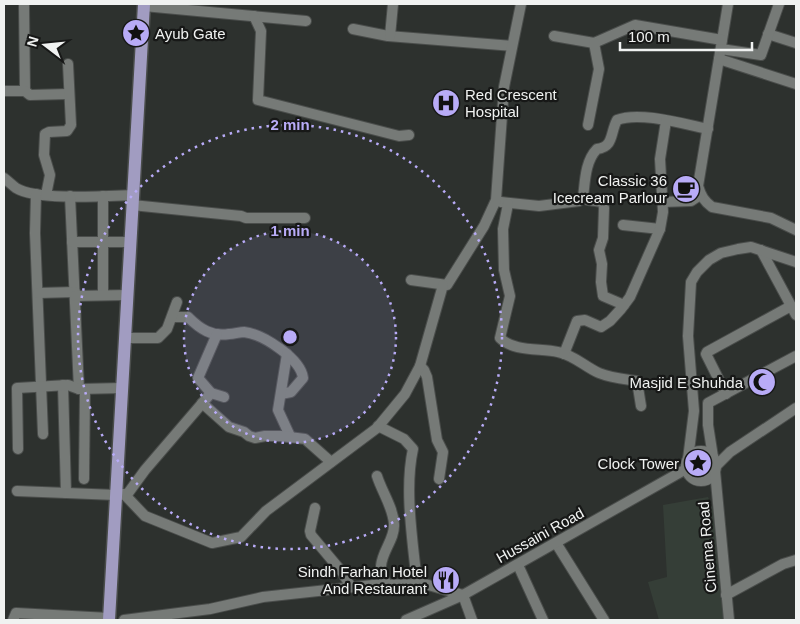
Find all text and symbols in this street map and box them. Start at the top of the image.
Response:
place icon: Ayub Gate [121,18,151,48]
north arrow [20,20,70,70]
scale bar [620,20,752,52]
place label: Ayub Gate [155,25,226,42]
text: 100 m [628,28,670,45]
text: N [23,34,42,48]
place label: Red Crescent Hospital [465,86,558,120]
hospital icon: Red Crescent Hospital [431,88,461,118]
text: 2 min [270,116,310,133]
place label: Classic 36 Icecream Parlour [553,172,667,206]
cafe icon: Classic 36 Icecream Parlour [671,174,701,204]
text: 1 min [270,222,310,239]
centre of rings [281,328,299,346]
mosque icon: Masjid E Shuhda [747,367,777,397]
place label: Masjid E Shuhda [630,374,744,391]
place icon: Clock Tower [683,448,713,478]
place label: Clock Tower [598,455,679,472]
street label: Cinema Road [695,501,719,593]
street label: Hussaini Road [493,504,587,566]
place label: Sindh Farhan Hotel And Restaurant [298,563,428,597]
restaurant icon: Sindh Farhan Hotel And Restaurant [431,565,461,595]

